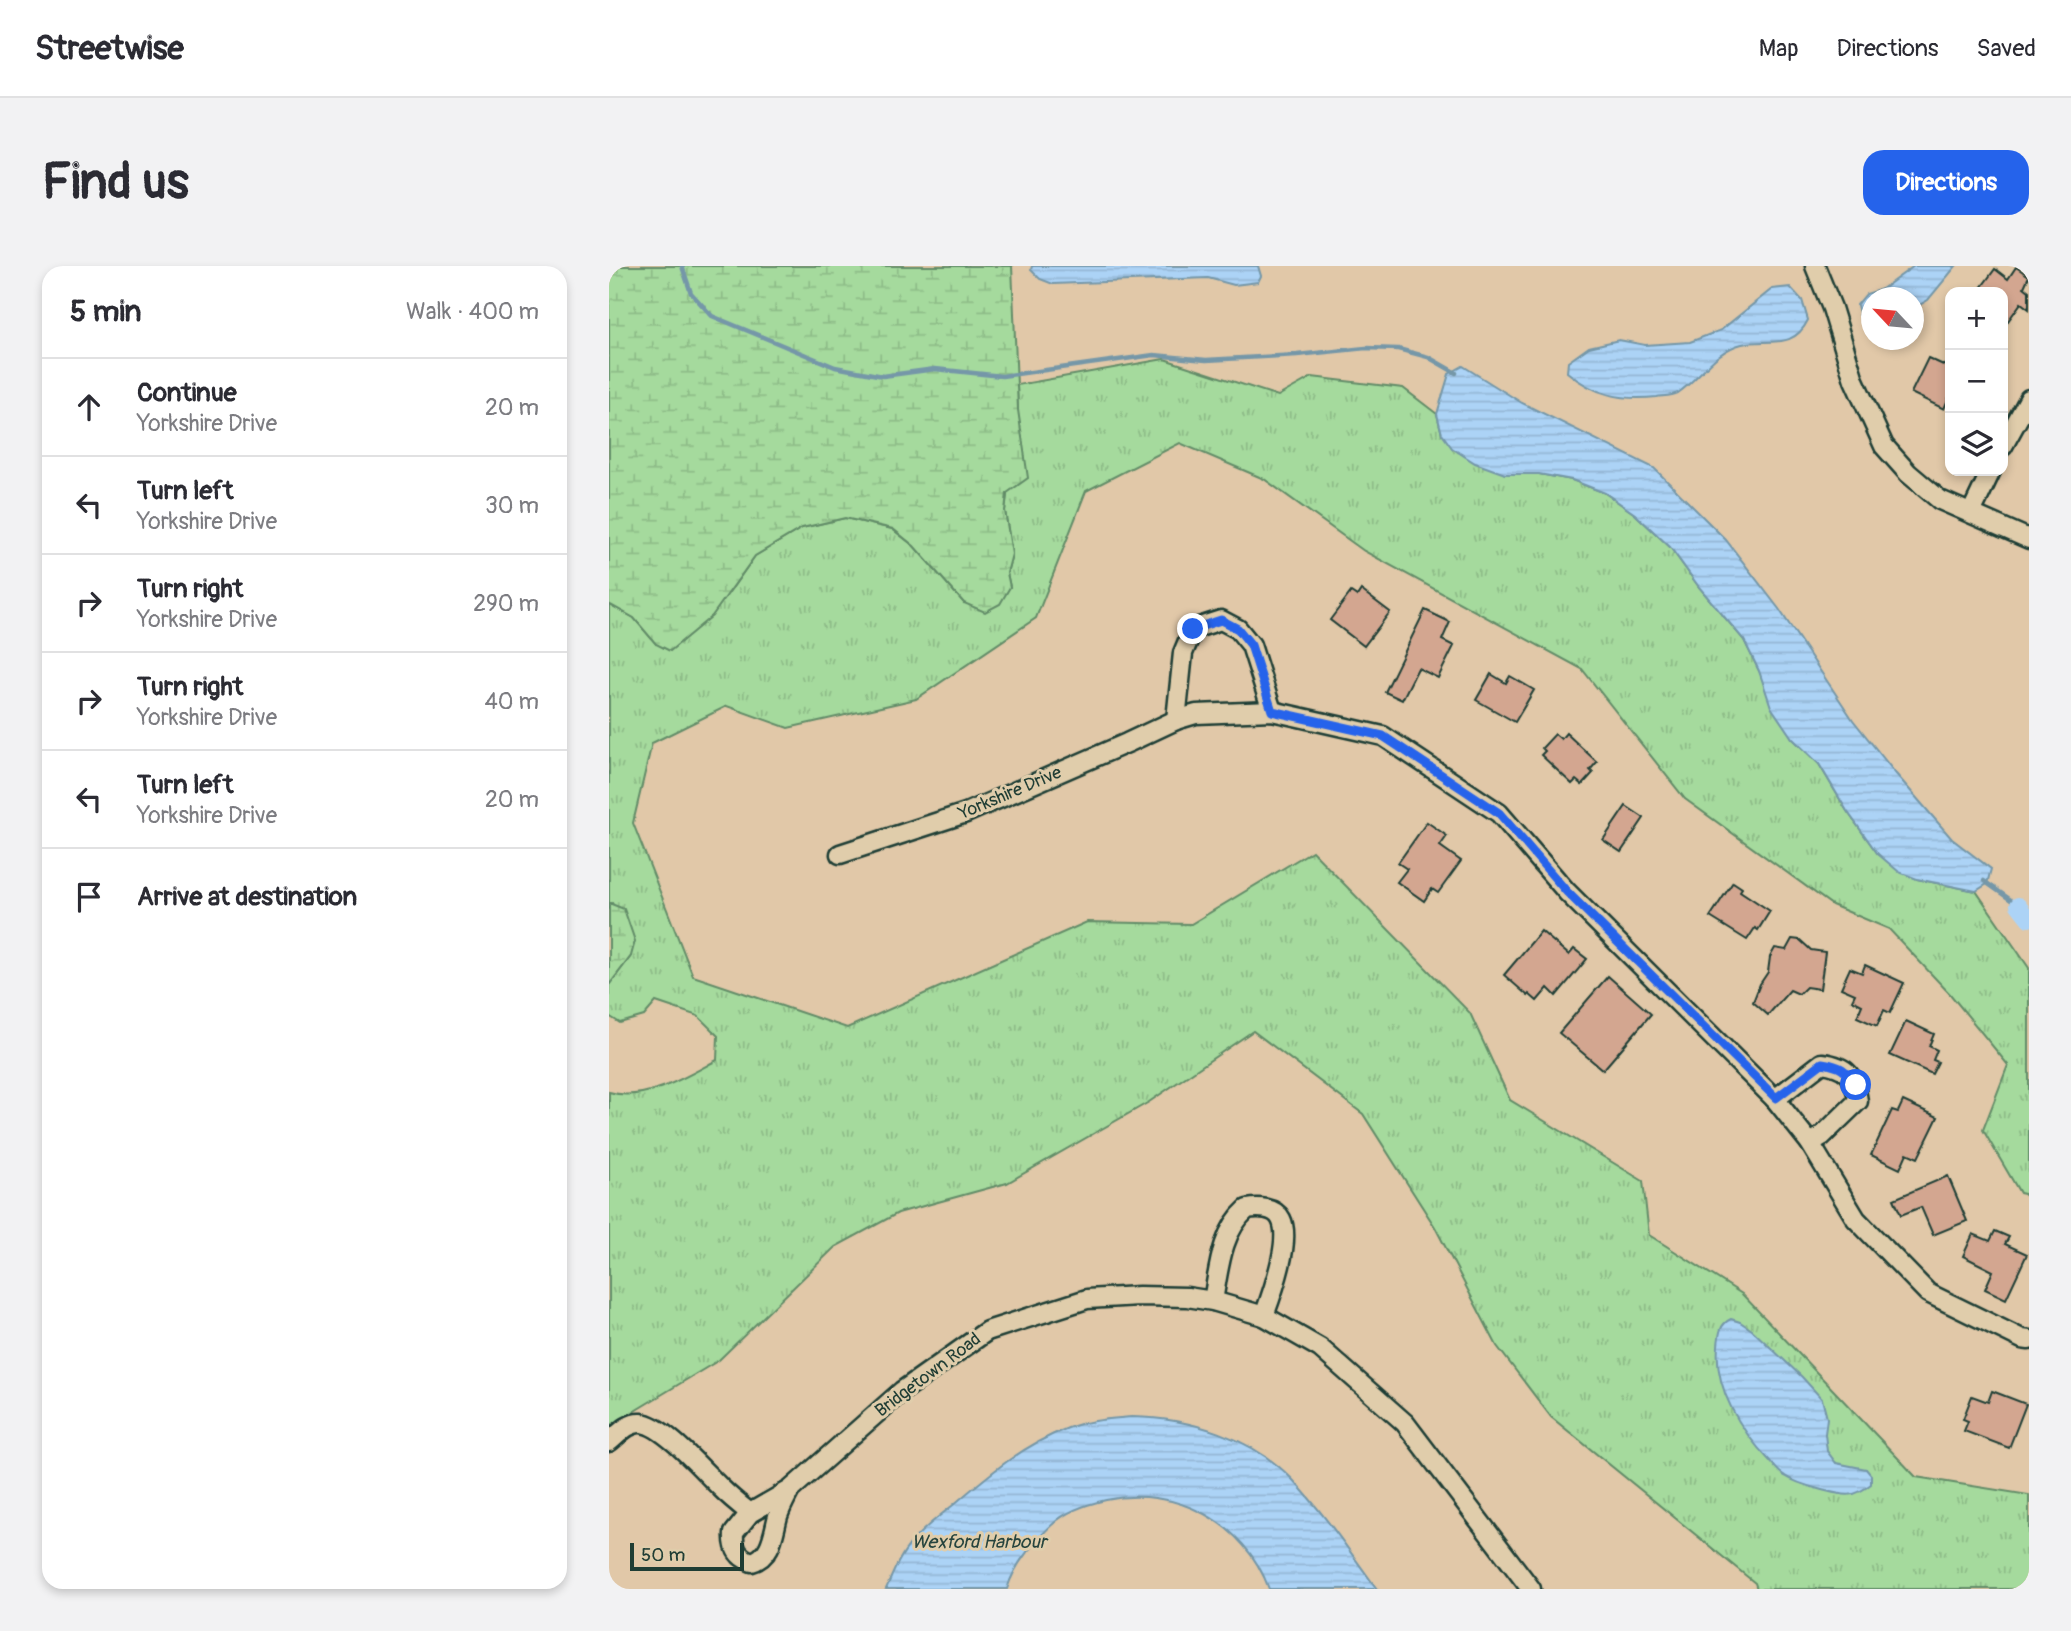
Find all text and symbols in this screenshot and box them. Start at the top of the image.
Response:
text: Streetwise [35,28,184,69]
text: Map [1759,34,1799,63]
text: Directions [1837,34,1938,63]
text: Saved [1976,34,2036,63]
button: Directions [1863,150,2029,215]
text: Find us [42,152,189,213]
north arrow [1861,287,1924,350]
map controls [1945,287,2008,476]
button: + [1945,287,2008,350]
text: 5 min [70,293,141,330]
text: Walk · 400 m [406,297,539,326]
button: − [1945,350,2008,413]
text: Continue [137,377,237,409]
icon: ahead [70,388,108,426]
text: 20 m [485,393,539,422]
text: Yorkshire Drive [137,409,277,438]
button: layers [1945,413,2008,476]
text: Turn left [137,475,233,507]
icon: left [70,486,108,524]
text: 30 m [485,491,539,520]
text: Yorkshire Drive [137,507,277,536]
text: Turn right [137,573,243,605]
icon: right [70,584,108,622]
text: 290 m [473,589,539,618]
text: Yorkshire Drive [137,605,277,634]
route end [1177,613,1208,644]
text: Turn right [137,671,243,703]
icon: right [70,682,108,720]
text: 40 m [485,687,539,716]
text: Yorkshire Drive [137,703,277,732]
street label: Yorkshire Drive [954,761,1065,825]
text: Turn left [137,769,233,801]
icon: left [70,780,108,818]
text: 20 m [485,785,539,814]
text: Yorkshire Drive [137,801,277,830]
icon: arrive [70,878,108,916]
text: Arrive at destination [137,881,357,913]
route start [1840,1069,1871,1100]
street label: Bridgetown Road [870,1328,986,1422]
water label: Wexford Harbour [911,1530,1049,1554]
scale bar [630,1540,744,1572]
text: 50 m [641,1543,685,1567]

